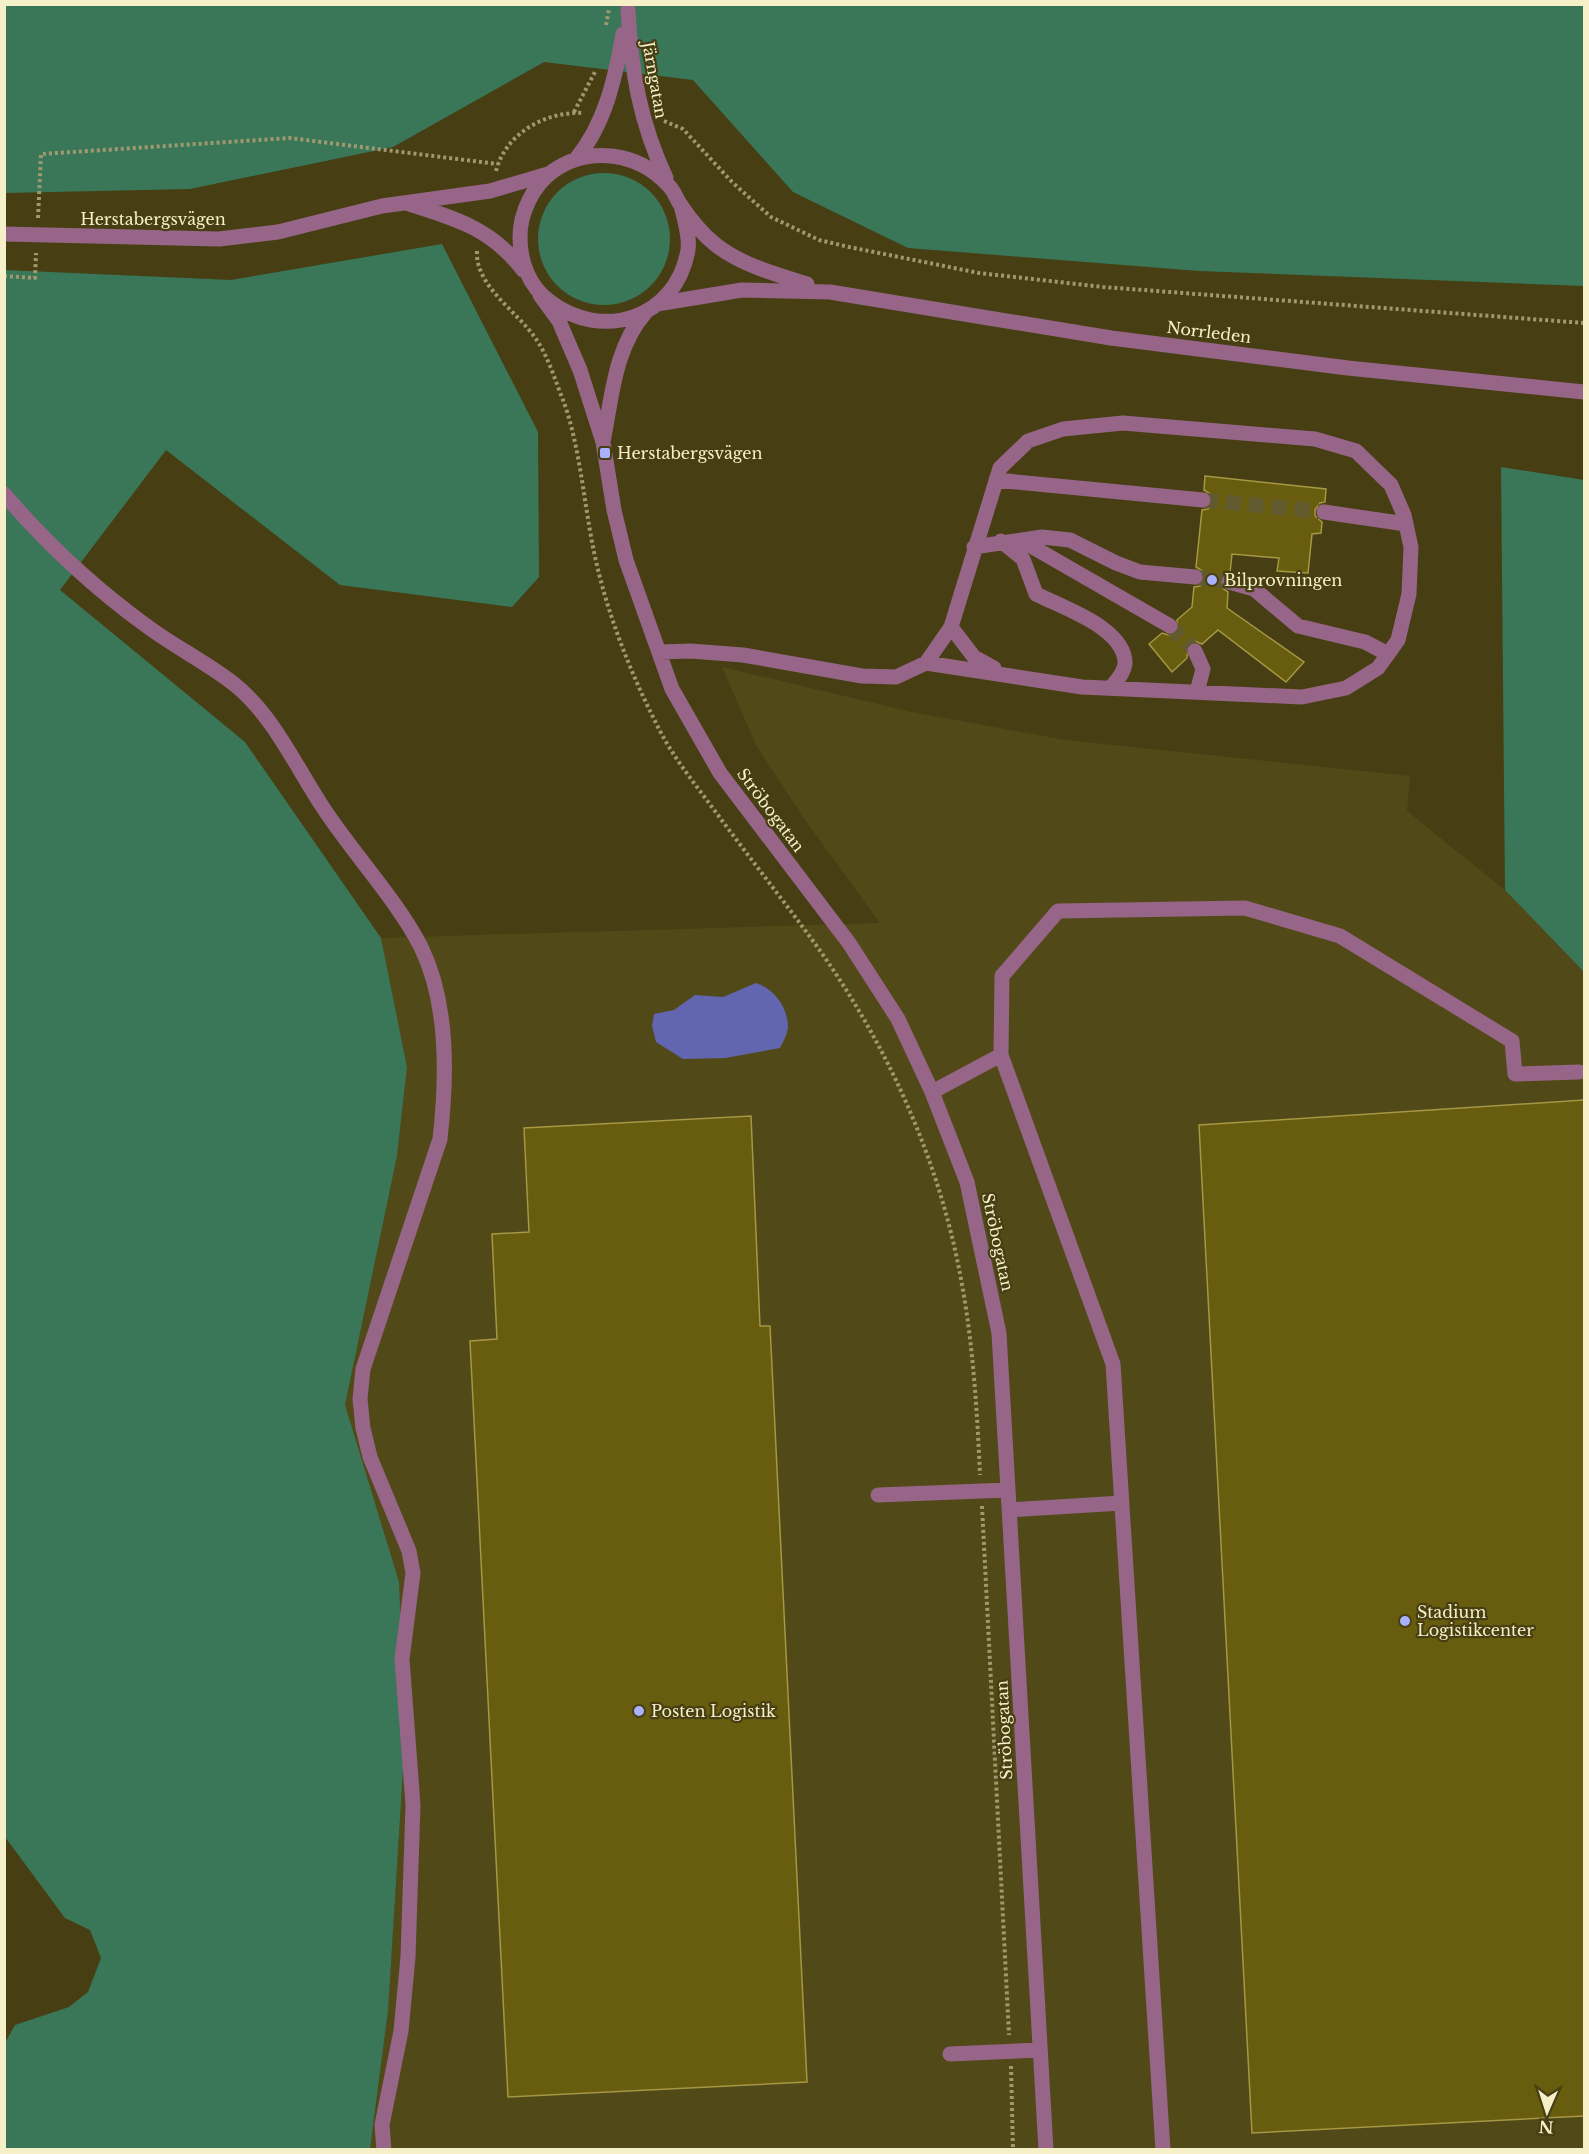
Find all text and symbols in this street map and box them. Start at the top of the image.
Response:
street label: Järngatan [638,38,672,120]
street label: Herstabergsvägen [80,209,226,229]
street label: Norrleden [1166,317,1252,347]
place label: Herstabergsvägen [617,443,763,463]
marker: Herstabergsvägen [598,446,612,460]
place label: Bilprovningen [1224,570,1342,590]
marker: Bilprovningen [1205,573,1219,587]
street label: Ströbogatan [733,764,809,856]
street label: Ströbogatan [978,1191,1018,1293]
place label: Stadium Logistikcenter [1417,1602,1534,1640]
marker: Stadium Logistikcenter [1398,1614,1412,1628]
street label: Ströbogatan [991,1680,1017,1780]
place label: Posten Logistik [651,1701,776,1721]
marker: Posten Logistik [632,1704,646,1718]
north arrow [1517,2082,1577,2142]
text: N [1538,2117,1554,2137]

